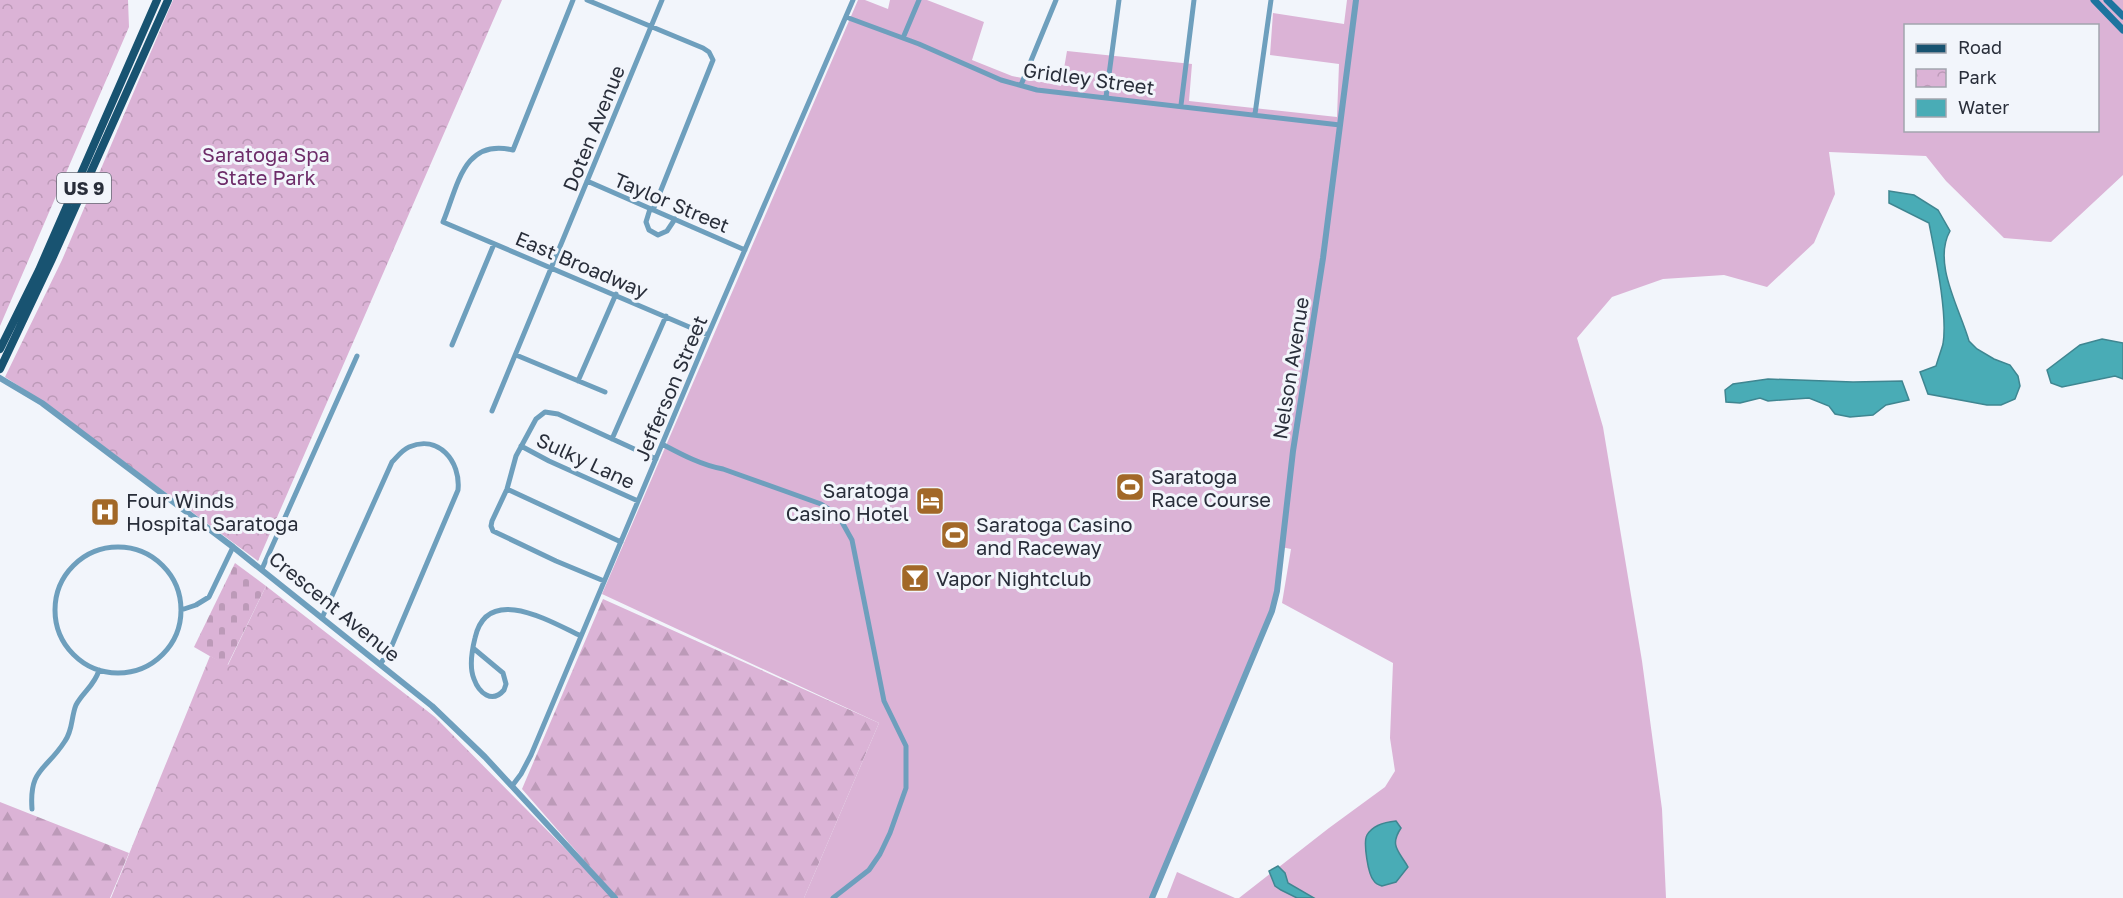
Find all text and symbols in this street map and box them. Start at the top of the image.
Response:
legend [1904,24,2099,132]
text: Road [1958,36,2002,58]
street label: Gridley Street [1022,57,1156,99]
street label: Doten Avenue [557,62,629,194]
text: Park [1958,66,1997,88]
text: Water [1958,96,2009,118]
park label: Saratoga Spa State Park [202,142,330,189]
street label: Taylor Street [611,167,733,237]
road number: US 9 [57,173,111,203]
street label: East Broadway [512,225,652,303]
street label: Nelson Avenue [1267,295,1313,441]
street label: Jefferson Street [629,312,711,464]
street label: Sulky Lane [533,427,639,493]
place label: Saratoga Race Course [1151,464,1271,511]
sports icon: Saratoga Race Course [1114,471,1146,503]
place label: Saratoga Casino Hotel [786,478,909,525]
hotel icon: Saratoga Casino Hotel [914,485,946,517]
place label: Four Winds Hospital Saratoga [126,488,299,535]
hospital icon: Four Winds Hospital Saratoga [89,496,121,528]
place label: Saratoga Casino and Raceway [976,512,1133,559]
sports icon: Saratoga Casino and Raceway [939,519,971,551]
street label: Crescent Avenue [265,546,405,666]
bar icon: Vapor Nightclub [899,562,931,594]
place label: Vapor Nightclub [936,566,1091,590]

